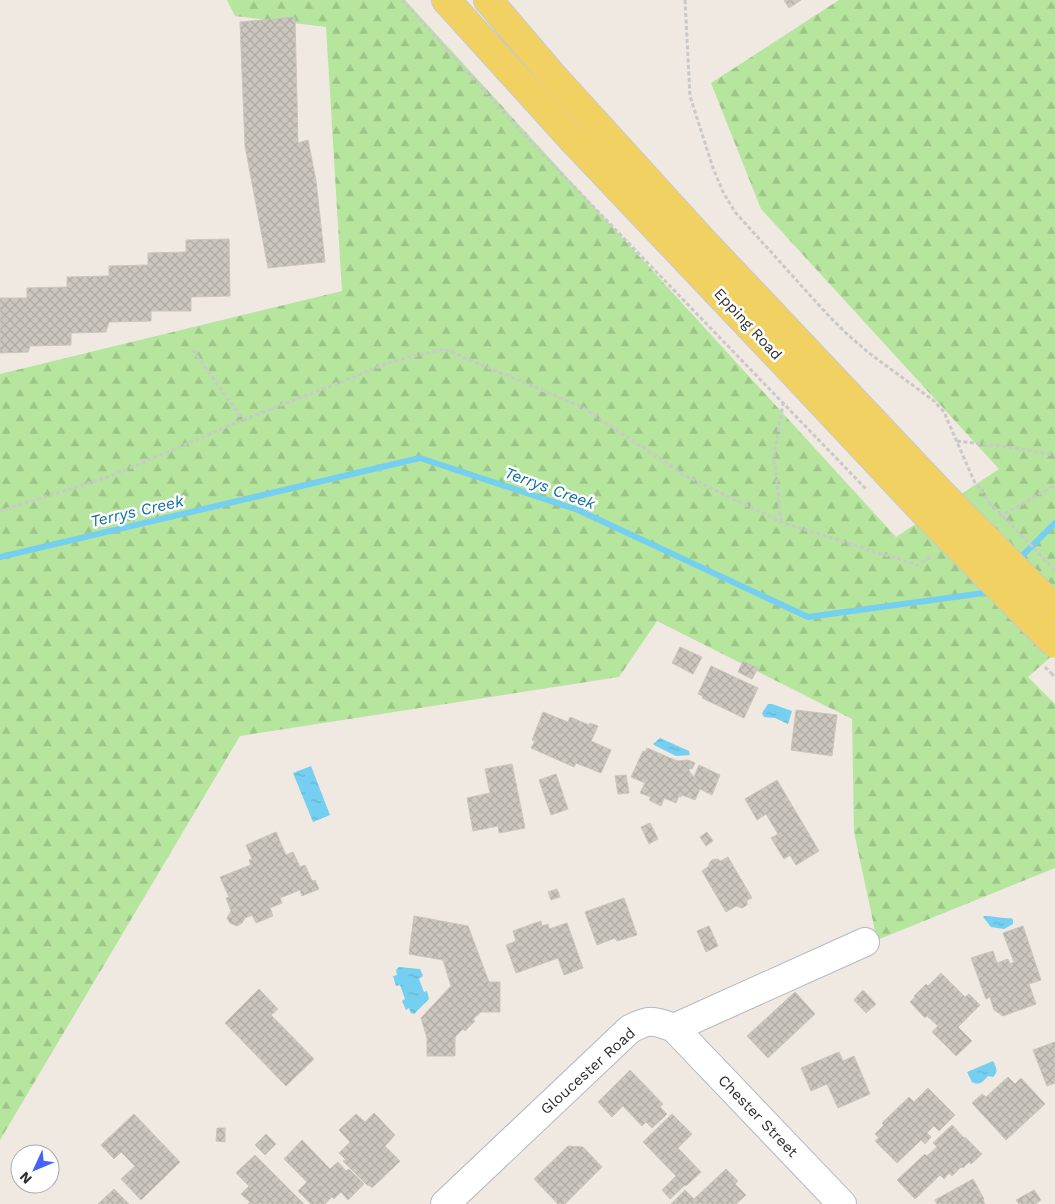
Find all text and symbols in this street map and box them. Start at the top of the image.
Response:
street label: Epping Road [710,284,786,364]
water label: Terrys Creek [502,463,599,514]
water label: Terrys Creek [89,491,187,531]
street label: Gloucester Road [537,1024,639,1118]
street label: Chester Street [714,1071,802,1161]
north arrow [10,1144,60,1194]
text: N [16,1169,35,1187]

